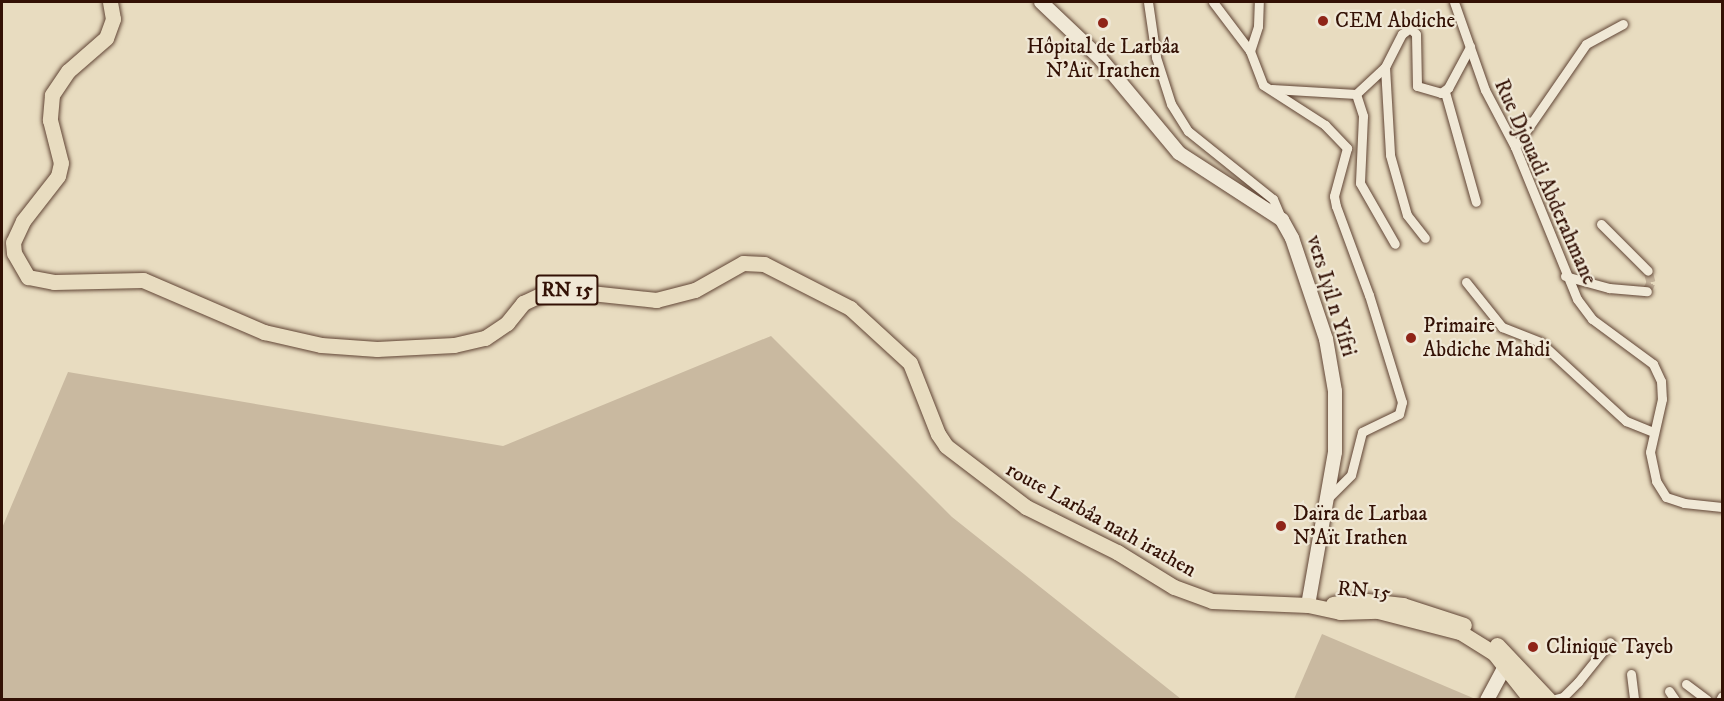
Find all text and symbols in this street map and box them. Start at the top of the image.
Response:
place label: CEM Abdiche [1335,8,1455,34]
marker: Hôpital de Larbâa N'Aït Irathen [1094,14,1112,32]
marker: CEM Abdiche [1316,14,1330,28]
place label: Hôpital de Larbâa N'Aït Irathen [1026,34,1180,84]
street label: Rue Djouadi Abderahmane [1488,75,1602,289]
street label: vers Iγil n Yifri [1301,232,1361,360]
road number: RN 15 [534,273,600,307]
place label: Primaire Abdiche Mahdi [1423,313,1550,363]
marker: Primaire Abdiche Mahdi [1404,331,1418,345]
street label: route Larbâa nath irathen [1001,457,1201,583]
place label: Daïra de Larbaa N'Aït Irathen [1293,501,1427,551]
marker: Daïra de Larbaa N'Aït Irathen [1274,519,1288,533]
street label: RN 15 [1336,576,1392,606]
place label: Clinique Tayeb [1546,634,1673,660]
marker: Clinique Tayeb [1524,638,1542,656]

